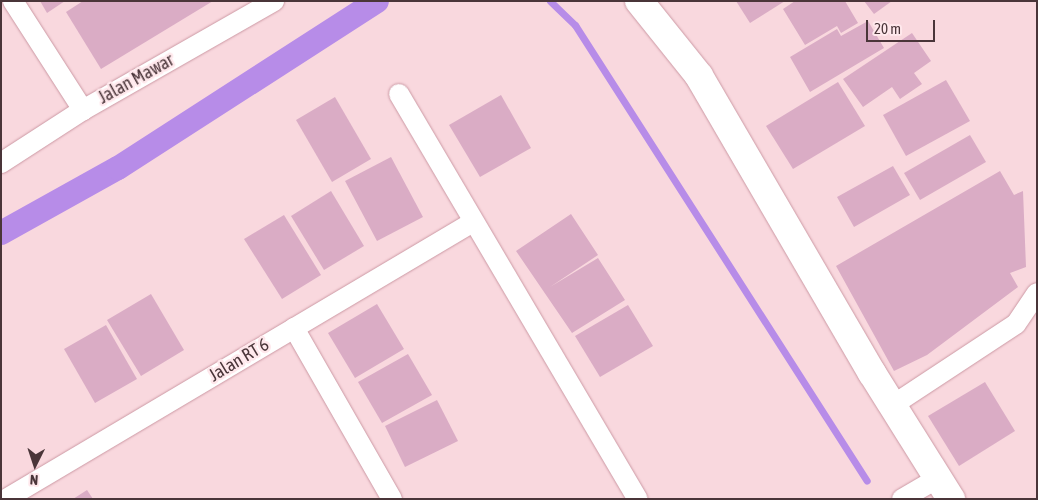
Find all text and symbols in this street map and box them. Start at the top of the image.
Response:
scale bar [868,10,937,42]
text: 20 m [874,20,901,37]
street label: Jalan Mawar [94,49,178,109]
street label: Jalan RT 6 [205,334,273,386]
north arrow [10,440,60,490]
text: N [29,472,39,488]

